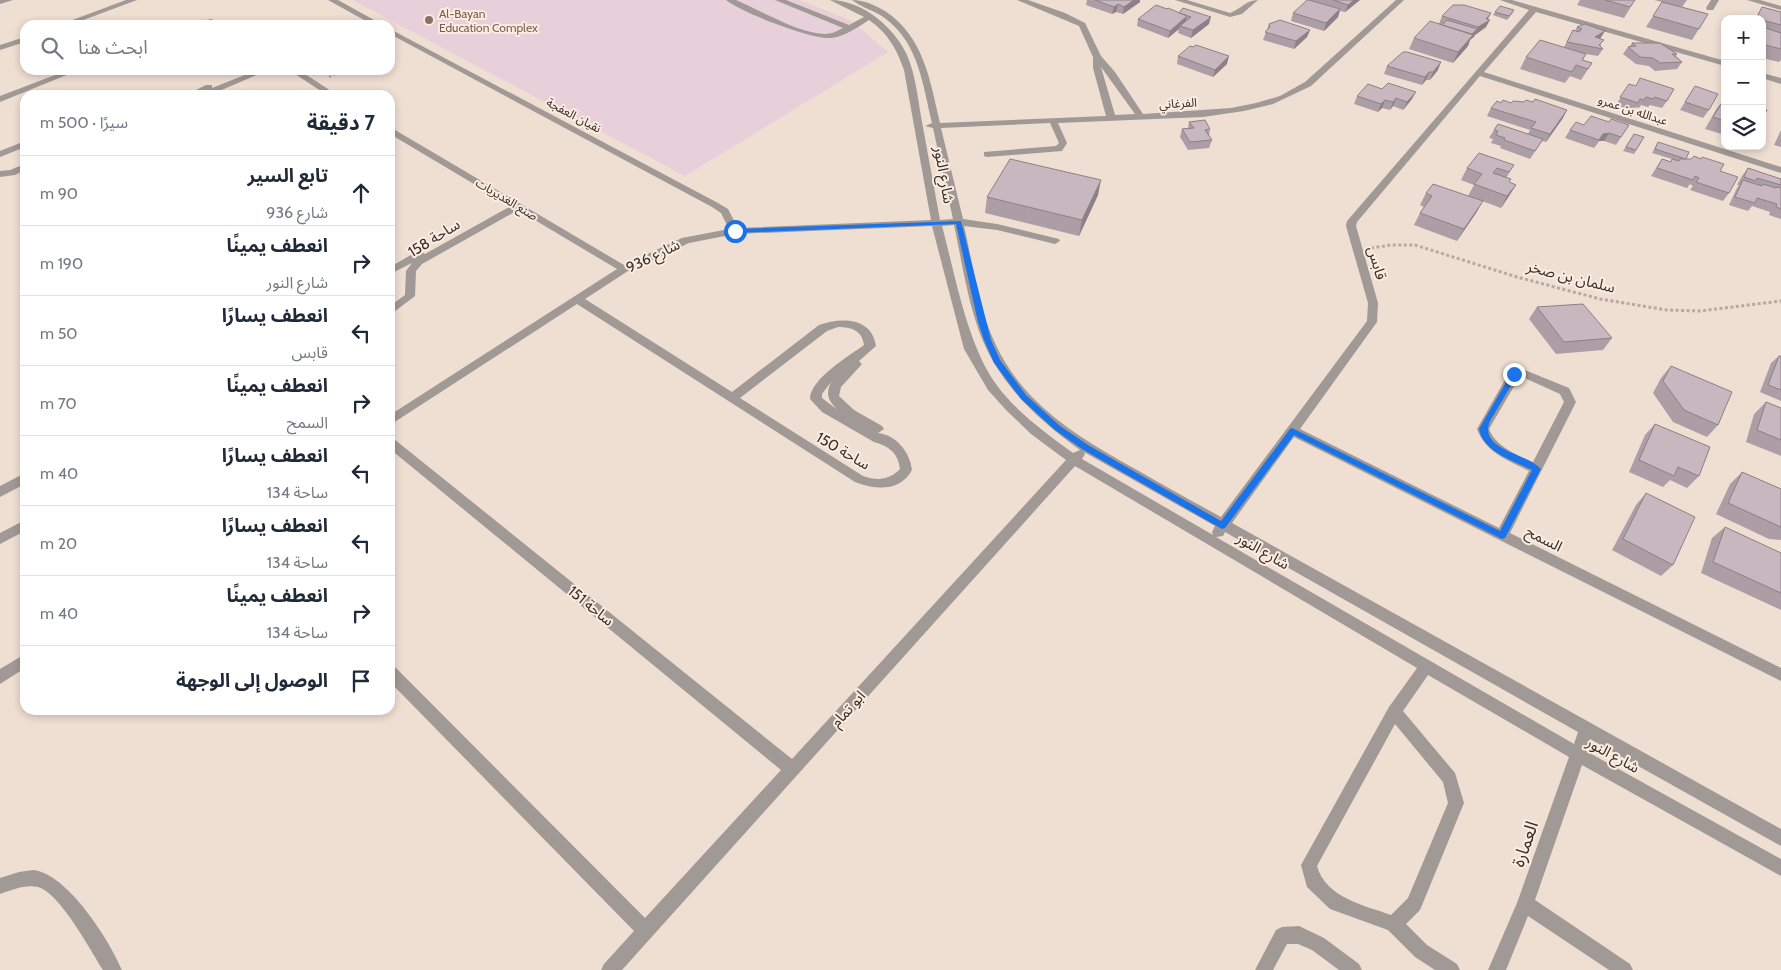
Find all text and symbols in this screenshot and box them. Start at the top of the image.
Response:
place label: Al-Bayan Education Complex [439,6,538,35]
marker: Al-Bayan Education Complex [423,14,435,26]
map controls [1721,15,1766,150]
button: + [1721,15,1766,60]
search box [20,20,395,75]
icon: search [38,34,66,62]
text: ابحث هنا [78,36,148,59]
button: − [1721,60,1766,105]
street label: عبدالله بن عمرو [1596,92,1670,128]
street label: نقيان العفجة [544,94,604,136]
street label: الفرغاني [1159,95,1198,114]
button: layers [1721,105,1766,150]
text: 7 دقيقة [307,110,375,135]
text: سيرًا · 500 m [40,113,128,132]
street label: شارع النور [927,144,958,206]
text: تابع السير [247,164,328,187]
street label: صنع الغديريات [472,175,541,225]
icon: ahead [347,179,375,207]
text: 90 m [40,184,78,203]
text: شارع 936 [266,203,328,222]
street label: ساحة 158 [405,215,463,261]
route start [724,220,747,243]
text: انعطف يمينًا [227,234,328,257]
street label: شارع 936 [623,235,684,279]
street label: قابس [1364,244,1390,282]
icon: right [347,249,375,277]
text: 190 m [40,254,83,273]
street label: سلمان بن صخر [1524,257,1617,297]
text: شارع النور [266,273,328,292]
text: انعطف يسارًا [222,304,328,327]
icon: left [347,319,375,347]
text: 50 m [40,324,77,343]
text: قابس [292,343,328,362]
route end [1503,363,1526,386]
text: انعطف يمينًا [227,374,328,397]
icon: right [347,389,375,417]
text: 70 m [40,394,77,413]
text: السمح [287,413,328,432]
street label: ساحة 150 [813,428,873,474]
text: انعطف يسارًا [222,444,328,467]
icon: left [347,459,375,487]
text: 40 m [40,464,78,483]
text: ساحة 134 [267,483,328,502]
text: انعطف يسارًا [222,514,328,537]
street label: السمح [1521,522,1565,558]
street label: شارع النور [1231,528,1293,576]
icon: left [347,529,375,557]
text: 20 m [40,534,77,553]
text: ساحة 134 [267,553,328,572]
street label: ساحة 151 [565,582,618,630]
text: انعطف يمينًا [227,584,328,607]
icon: right [347,599,375,627]
text: 40 m [40,604,78,623]
text: ساحة 134 [267,623,328,642]
icon: arrive [347,667,375,695]
text: الوصول إلى الوجهة [176,669,328,692]
street label: ابو تمام [827,687,871,732]
street label: شارع النور [1581,733,1643,780]
street label: العمارة [1507,818,1543,870]

